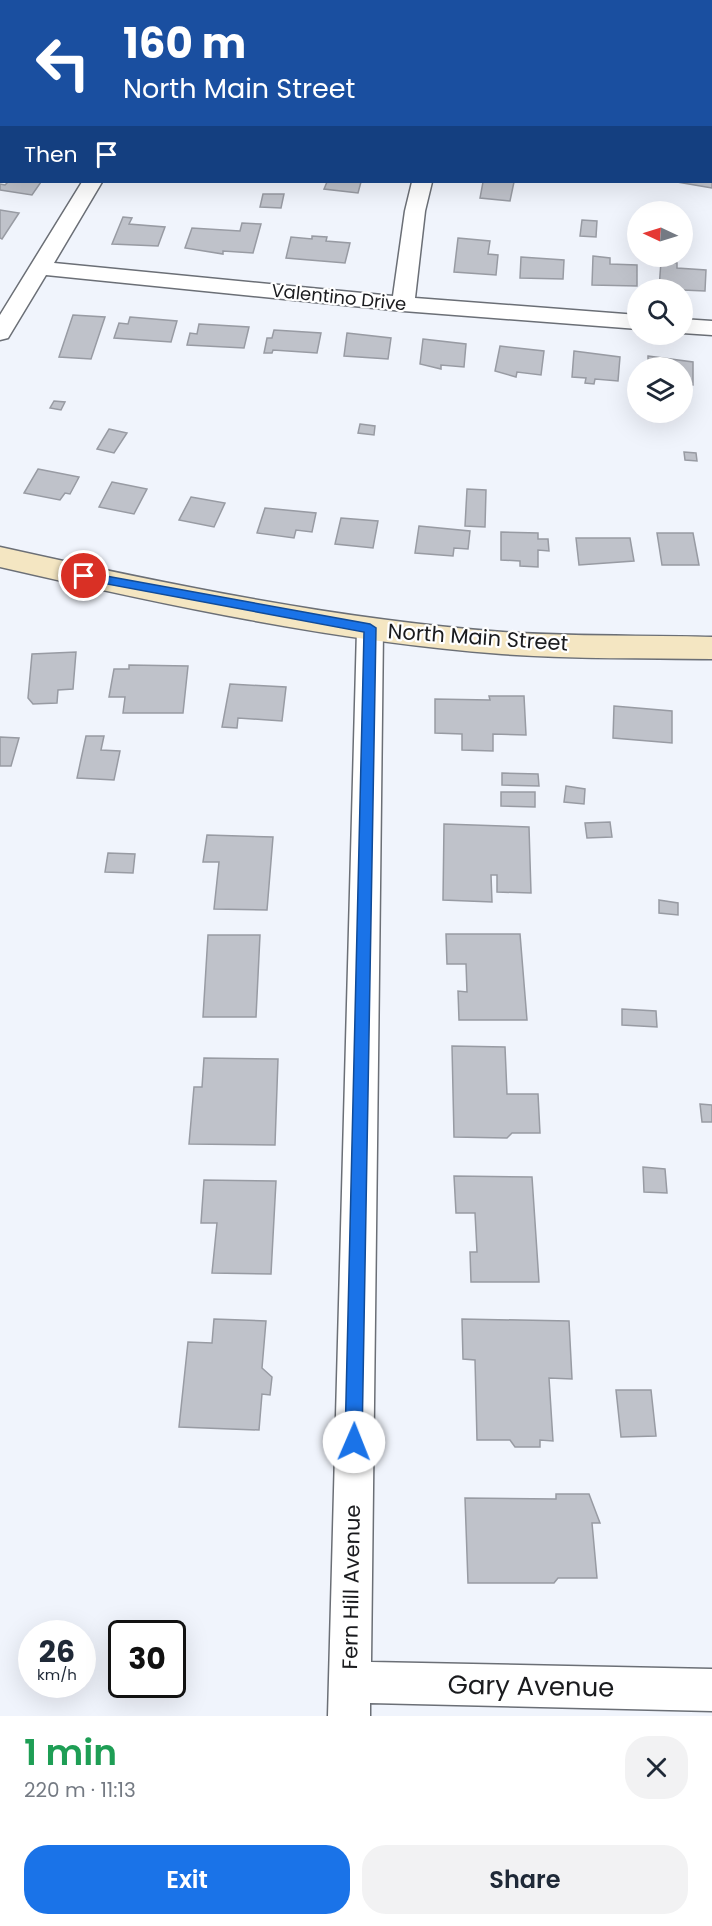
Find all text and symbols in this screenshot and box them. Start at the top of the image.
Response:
text: 160 m [123,14,246,73]
icon: left [24,24,102,102]
text: North Main Street [123,70,355,107]
icon: arrive [90,138,123,171]
text: Then [24,139,78,170]
north arrow [627,201,693,267]
map controls [627,201,693,423]
street label: Valentino Drive [270,277,408,317]
button: search [627,279,693,345]
button: layers [627,357,693,423]
pin [58,550,109,601]
icon: arrive [67,559,100,592]
street label: North Main Street [387,616,569,658]
position arrow [322,1410,386,1474]
street label: Fern Hill Avenue [335,1504,367,1670]
speed limit sign: 30 [108,1620,186,1698]
text: 26 [39,1630,75,1673]
text: km/h [37,1664,77,1685]
street label: Gary Avenue [447,1667,615,1705]
text: 1 min [24,1727,117,1778]
button: close [625,1736,688,1799]
text: 220 m · 11:13 [24,1776,136,1804]
button: Exit [24,1845,350,1914]
button: Share [362,1845,688,1914]

